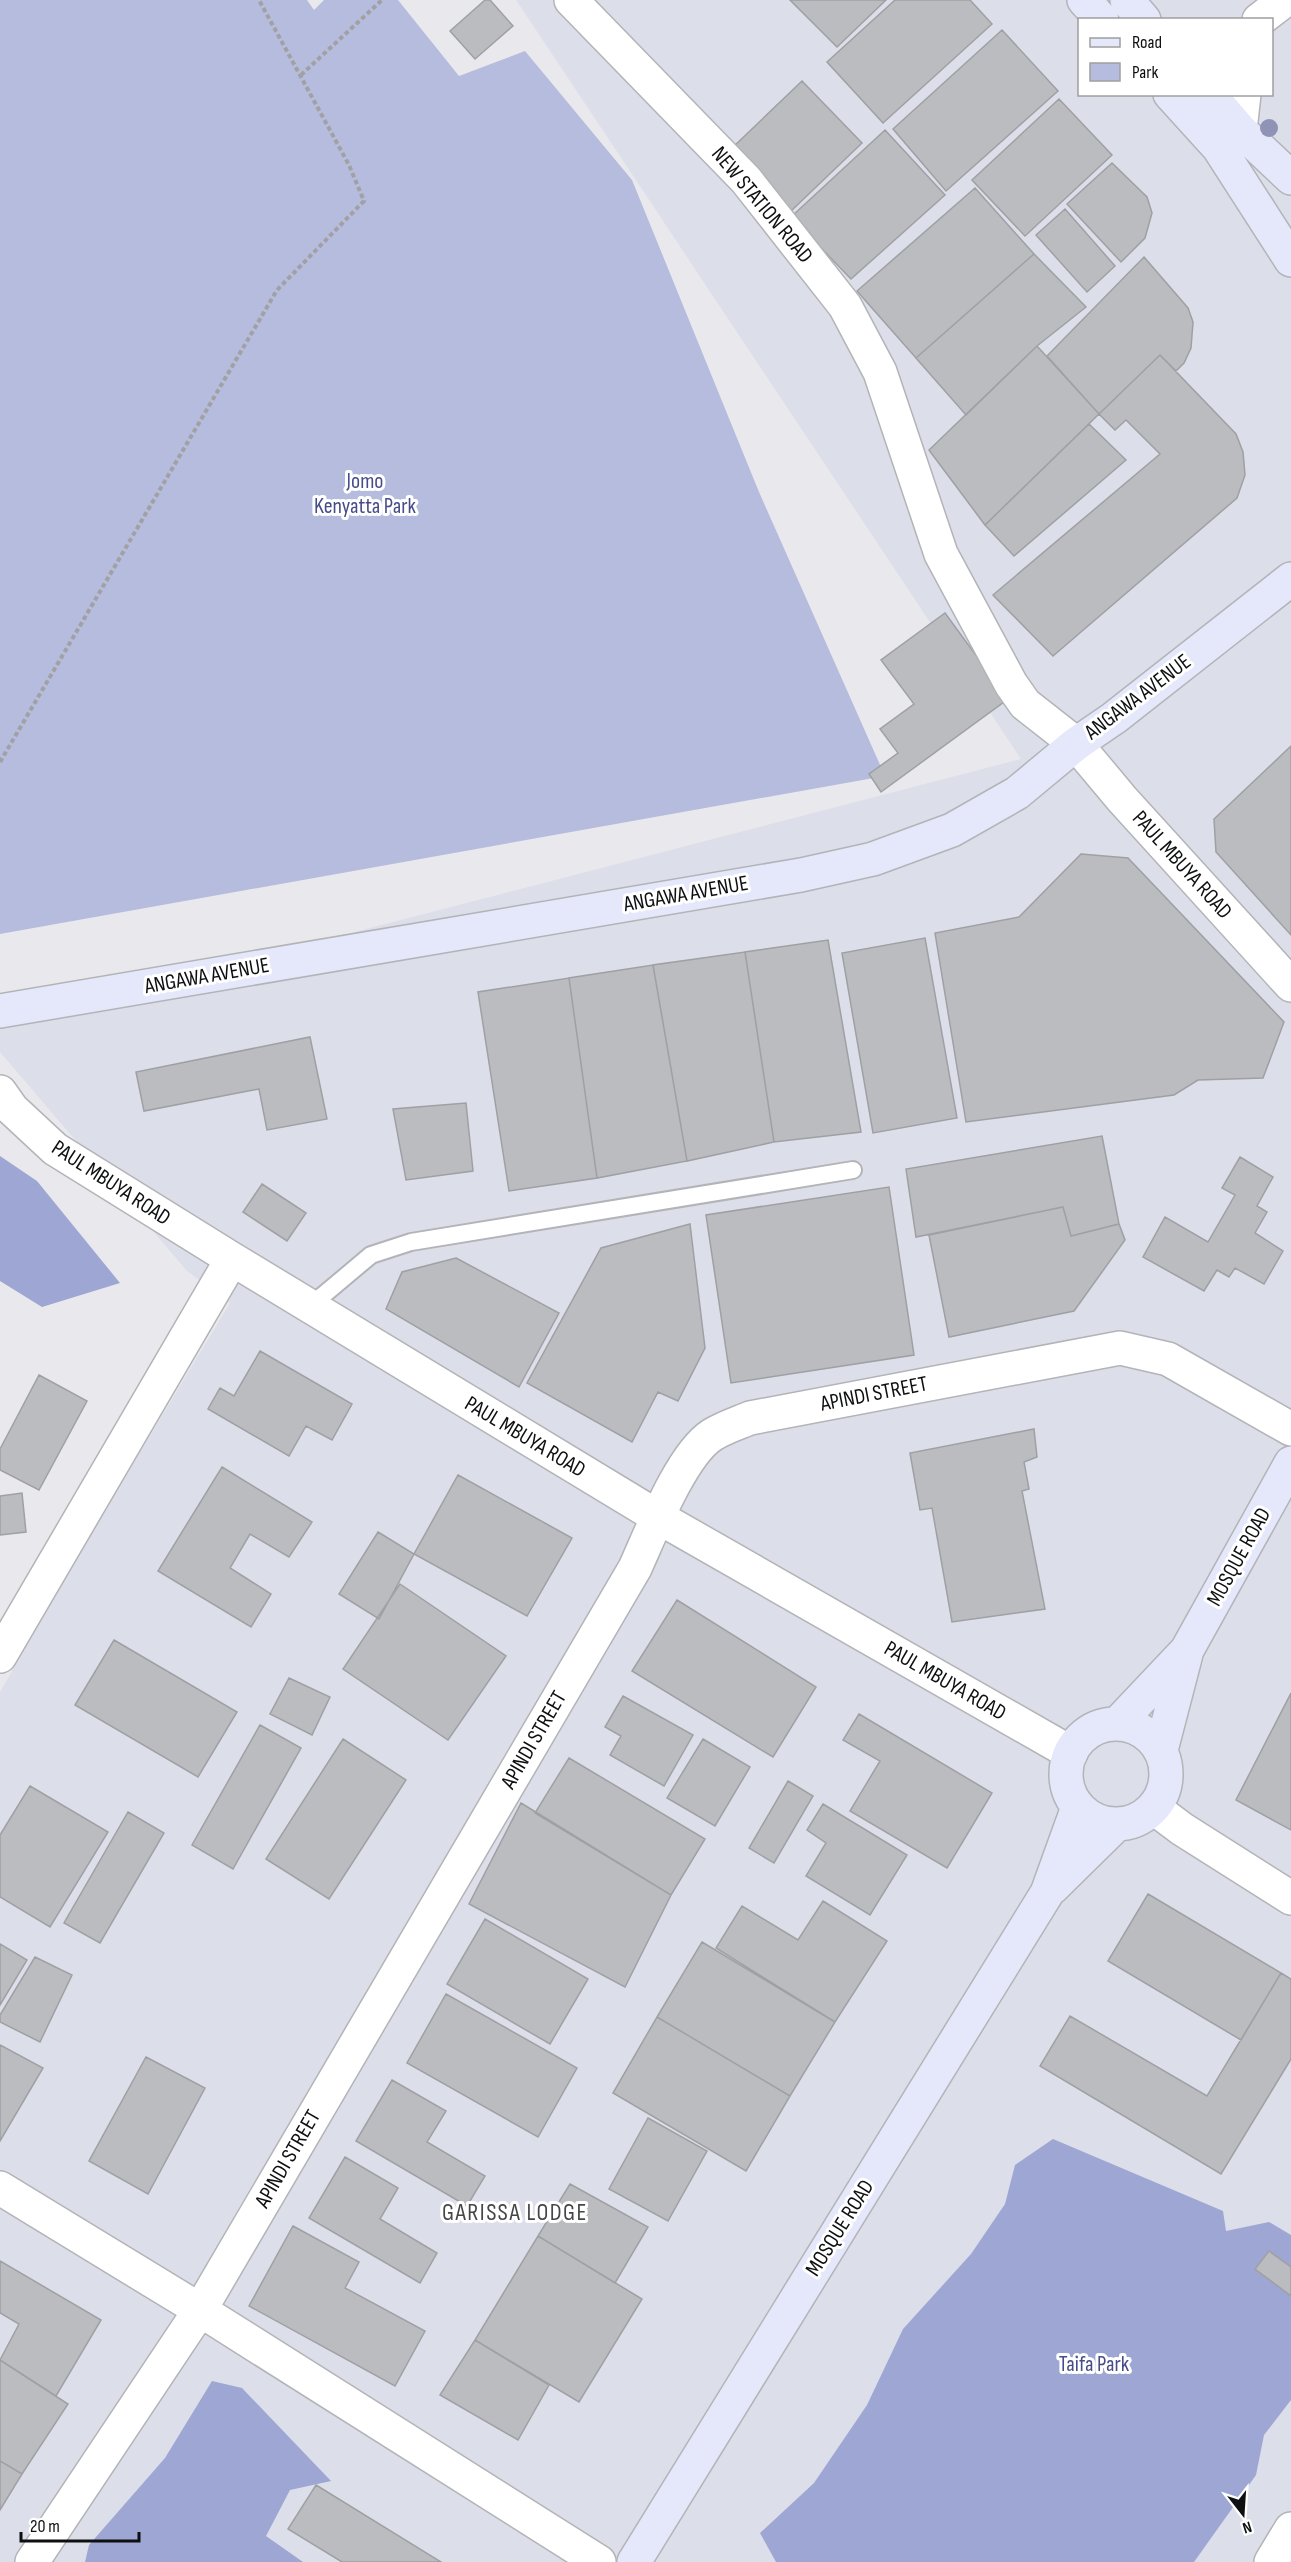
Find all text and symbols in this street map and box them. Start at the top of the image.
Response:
legend [1078,18,1273,96]
text: Road [1132,32,1162,53]
text: Park [1132,62,1158,83]
street label: NEW STATION ROAD [705,141,819,269]
park label: Jomo Kenyatta Park [314,468,417,520]
street label: ANGAWA AVENUE [1079,648,1197,746]
street label: PAUL MBUYA ROAD [1126,805,1238,925]
street label: ANGAWA AVENUE [621,870,750,918]
street label: ANGAWA AVENUE [142,952,271,1000]
street label: PAUL MBUYA ROAD [46,1135,176,1231]
street label: APINDI STREET [817,1370,930,1418]
street label: PAUL MBUYA ROAD [460,1390,590,1484]
street label: MOSQUE ROAD [1201,1503,1277,1611]
street label: PAUL MBUYA ROAD [879,1635,1011,1727]
street label: APINDI STREET [495,1686,573,1795]
street label: APINDI STREET [249,2105,327,2214]
street label: MOSQUE ROAD [800,2175,880,2281]
district label: GARISSA LODGE [442,2198,588,2227]
park label: Taifa Park [1059,2351,1130,2378]
north arrow [1213,2484,1273,2544]
scale bar [21,2505,140,2543]
text: 20 m [30,2516,60,2537]
text: N [1240,2517,1254,2537]

